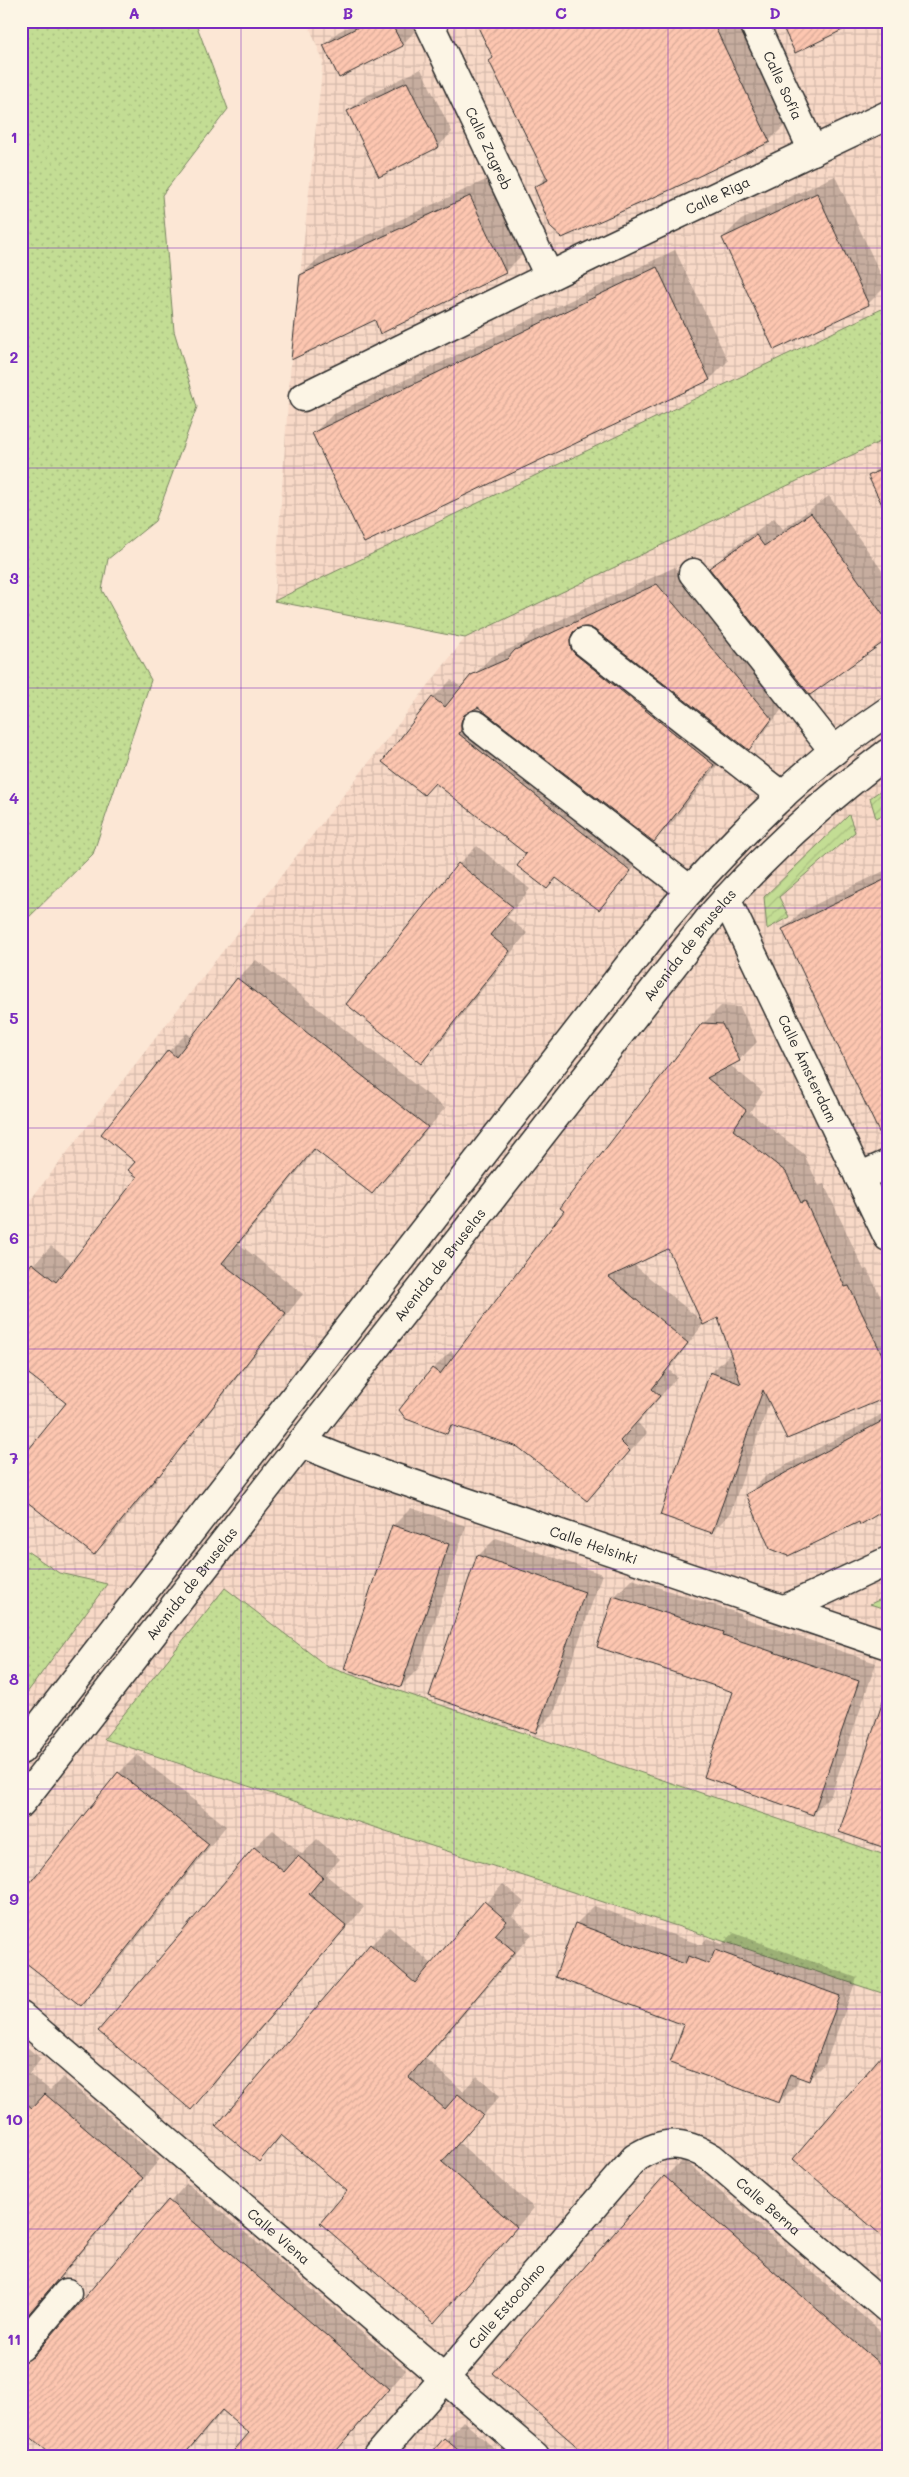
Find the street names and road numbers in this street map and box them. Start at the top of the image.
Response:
street label: Calle Sofía [759,48,807,123]
street label: Calle Zagreb [461,104,517,193]
street label: Calle Riga [682,172,753,219]
street label: Avenida de Bruselas [639,884,740,1005]
street label: Calle Ámsterdam [774,1011,842,1125]
street label: Avenida de Bruselas [389,1204,490,1325]
street label: Calle Helsinki [547,1521,640,1568]
street label: Avenida de Bruselas [141,1523,241,1644]
street label: Calle Berna [732,2173,805,2239]
street label: Calle Viena [243,2204,314,2268]
street label: Calle Estocolmo [464,2259,549,2353]

